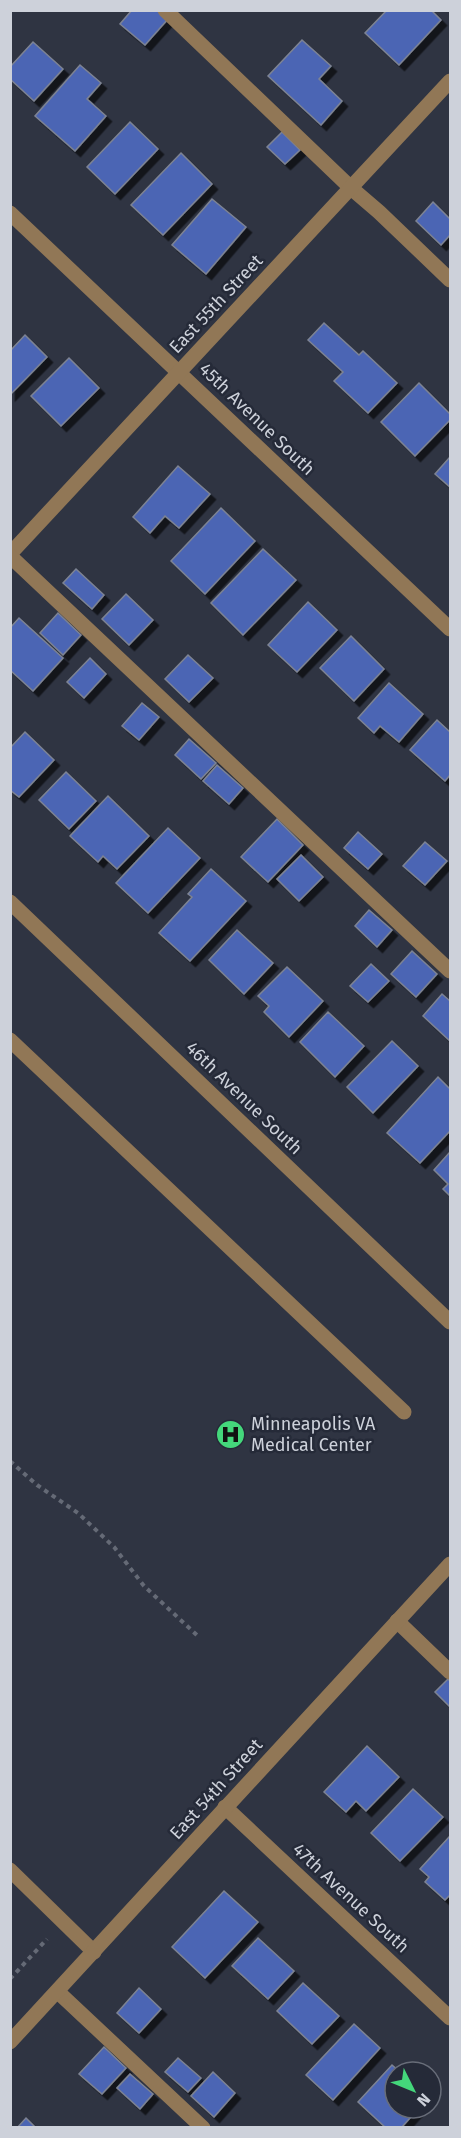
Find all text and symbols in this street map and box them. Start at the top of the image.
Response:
street label: East 55th Street [165,250,268,358]
street label: 45th Avenue South [195,358,319,480]
street label: 46th Avenue South [181,1037,307,1159]
place label: Minneapolis VA Medical Center [251,1413,376,1456]
hospital icon: Minneapolis VA Medical Center [214,1418,246,1450]
street label: East 54th Street [165,1734,267,1844]
street label: 47th Avenue South [288,1838,414,1958]
north arrow [383,2060,443,2120]
text: N [413,2090,434,2110]

